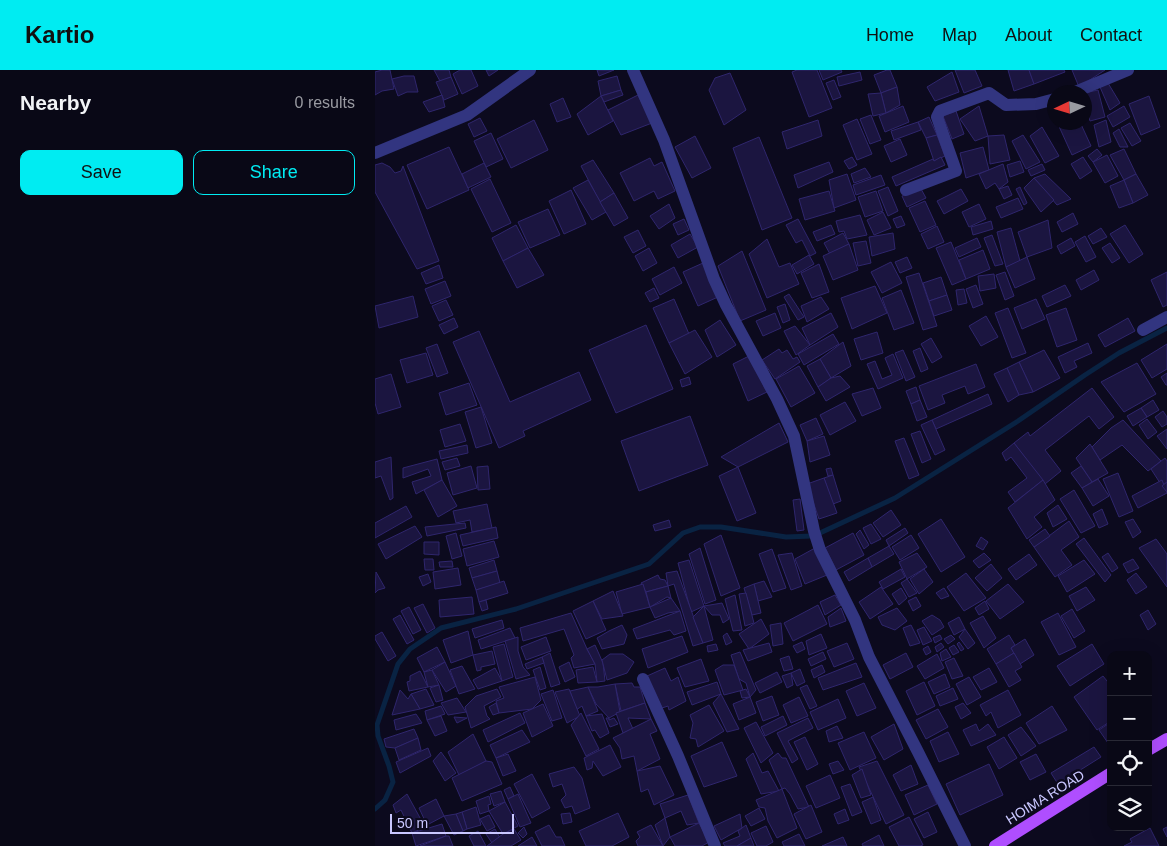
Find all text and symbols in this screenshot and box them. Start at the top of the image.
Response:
text: Kartio [25,21,94,48]
text: Home [866,25,914,45]
text: Map [942,25,977,45]
text: About [1005,25,1052,45]
text: Contact [1080,25,1142,45]
north arrow [1047,85,1092,130]
text: Nearby [20,91,91,114]
text: 0 results [295,94,355,111]
button: Save [20,150,183,195]
button: Share [193,150,355,195]
map controls [1107,651,1152,831]
button: + [1107,651,1152,696]
button: − [1107,696,1152,741]
button: locate [1107,741,1152,786]
street label: HOIMA ROAD [1003,767,1087,827]
button: layers [1107,786,1152,831]
scale bar [390,811,514,834]
text: 50 m [397,815,428,831]

